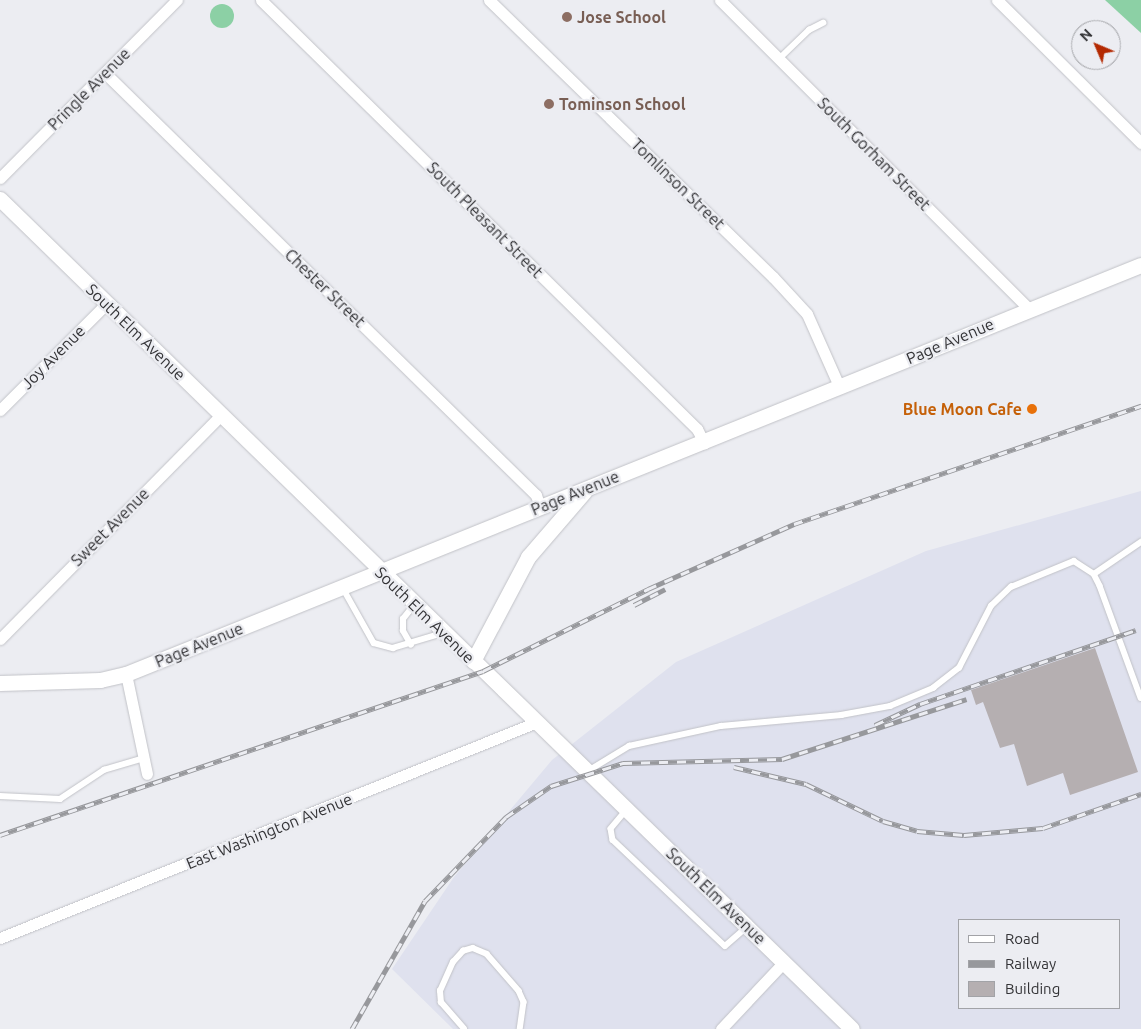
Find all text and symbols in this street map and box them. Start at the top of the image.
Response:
place label: Jose School [577,7,666,27]
marker: Jose School [561,11,573,23]
north arrow [1071,20,1121,70]
text: N [1077,26,1095,44]
street label: Pringle Avenue [44,44,134,134]
place label: Tominson School [559,94,685,114]
street label: South Gorham Street [814,94,934,214]
marker: Tominson School [543,98,555,110]
street label: Tomlinson Street [627,135,729,233]
street label: South Pleasant Street [423,158,547,282]
street label: Chester Street [281,245,369,331]
street label: South Elm Avenue [82,280,190,384]
street label: Page Avenue [903,314,997,368]
street label: Joy Avenue [17,321,89,393]
place label: Blue Moon Cafe [903,399,1022,419]
marker: Blue Moon Cafe [1026,403,1038,415]
street label: Page Avenue [528,467,622,519]
street label: Sweet Avenue [67,484,153,570]
street label: South Elm Avenue [371,563,479,667]
street label: Page Avenue [152,619,246,671]
street label: East Washington Avenue [183,789,355,873]
street label: South Elm Avenue [662,844,770,948]
legend [958,919,1121,1009]
text: Road [1005,930,1040,947]
text: Railway [1005,955,1056,972]
text: Building [1005,980,1060,997]

